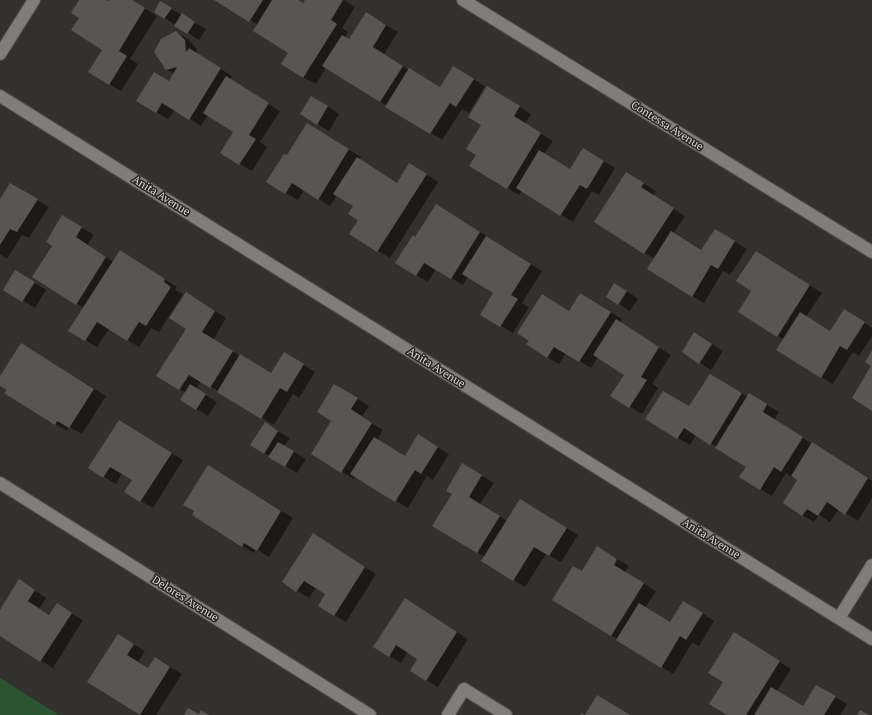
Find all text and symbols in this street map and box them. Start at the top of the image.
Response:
street label: Contessa Avenue [628,98,706,154]
street label: Anita Avenue [130,173,192,219]
street label: Anita Avenue [405,345,467,391]
street label: Anita Avenue [680,516,742,562]
street label: Delores Avenue [149,573,221,625]

